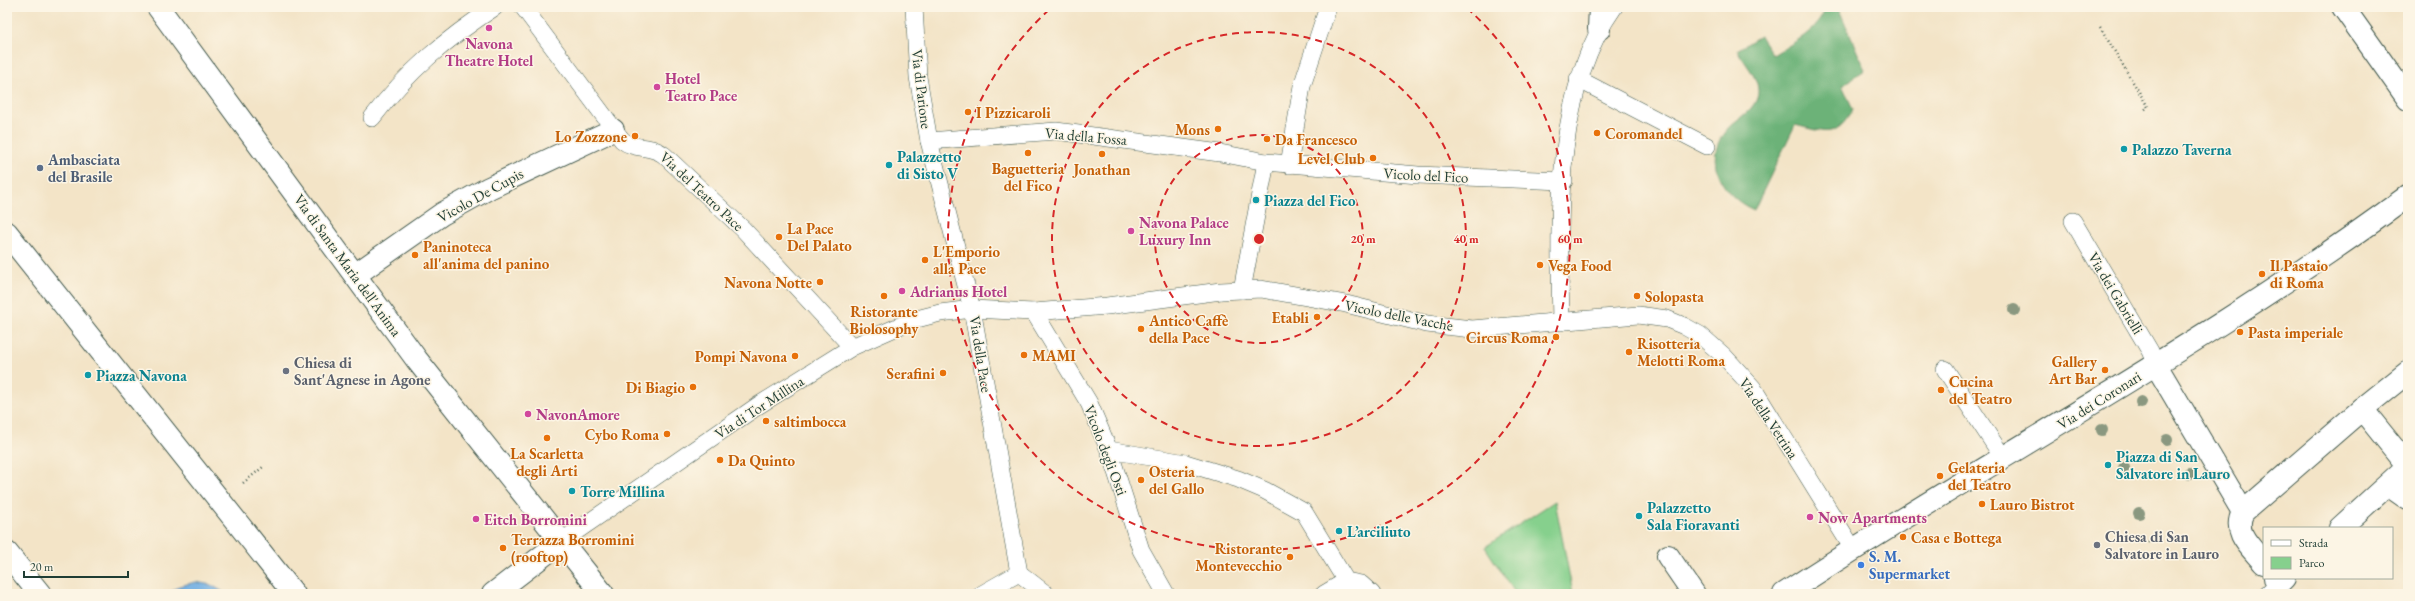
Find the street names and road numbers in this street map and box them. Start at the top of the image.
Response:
street label: Via di Parione [908,48,936,130]
street label: Via della Fossa [1044,123,1128,149]
street label: Via del Teatro Pace [656,147,748,235]
street label: Vicolo De Cupis [434,163,527,226]
street label: Vicolo del Fico [1383,163,1469,187]
street label: Via di Santa Maria dell'Anima [290,190,406,340]
street label: Via dei Gabrielli [2084,248,2148,338]
street label: Vicolo delle Vacche [1343,295,1455,335]
street label: Via della Pace [966,314,996,394]
street label: Via dei Coronari [2053,366,2145,433]
street label: Via di Tor Millina [711,371,807,443]
street label: Via della Vetrina [1735,374,1803,462]
street label: Vicolo degli Osti [1080,402,1132,498]

